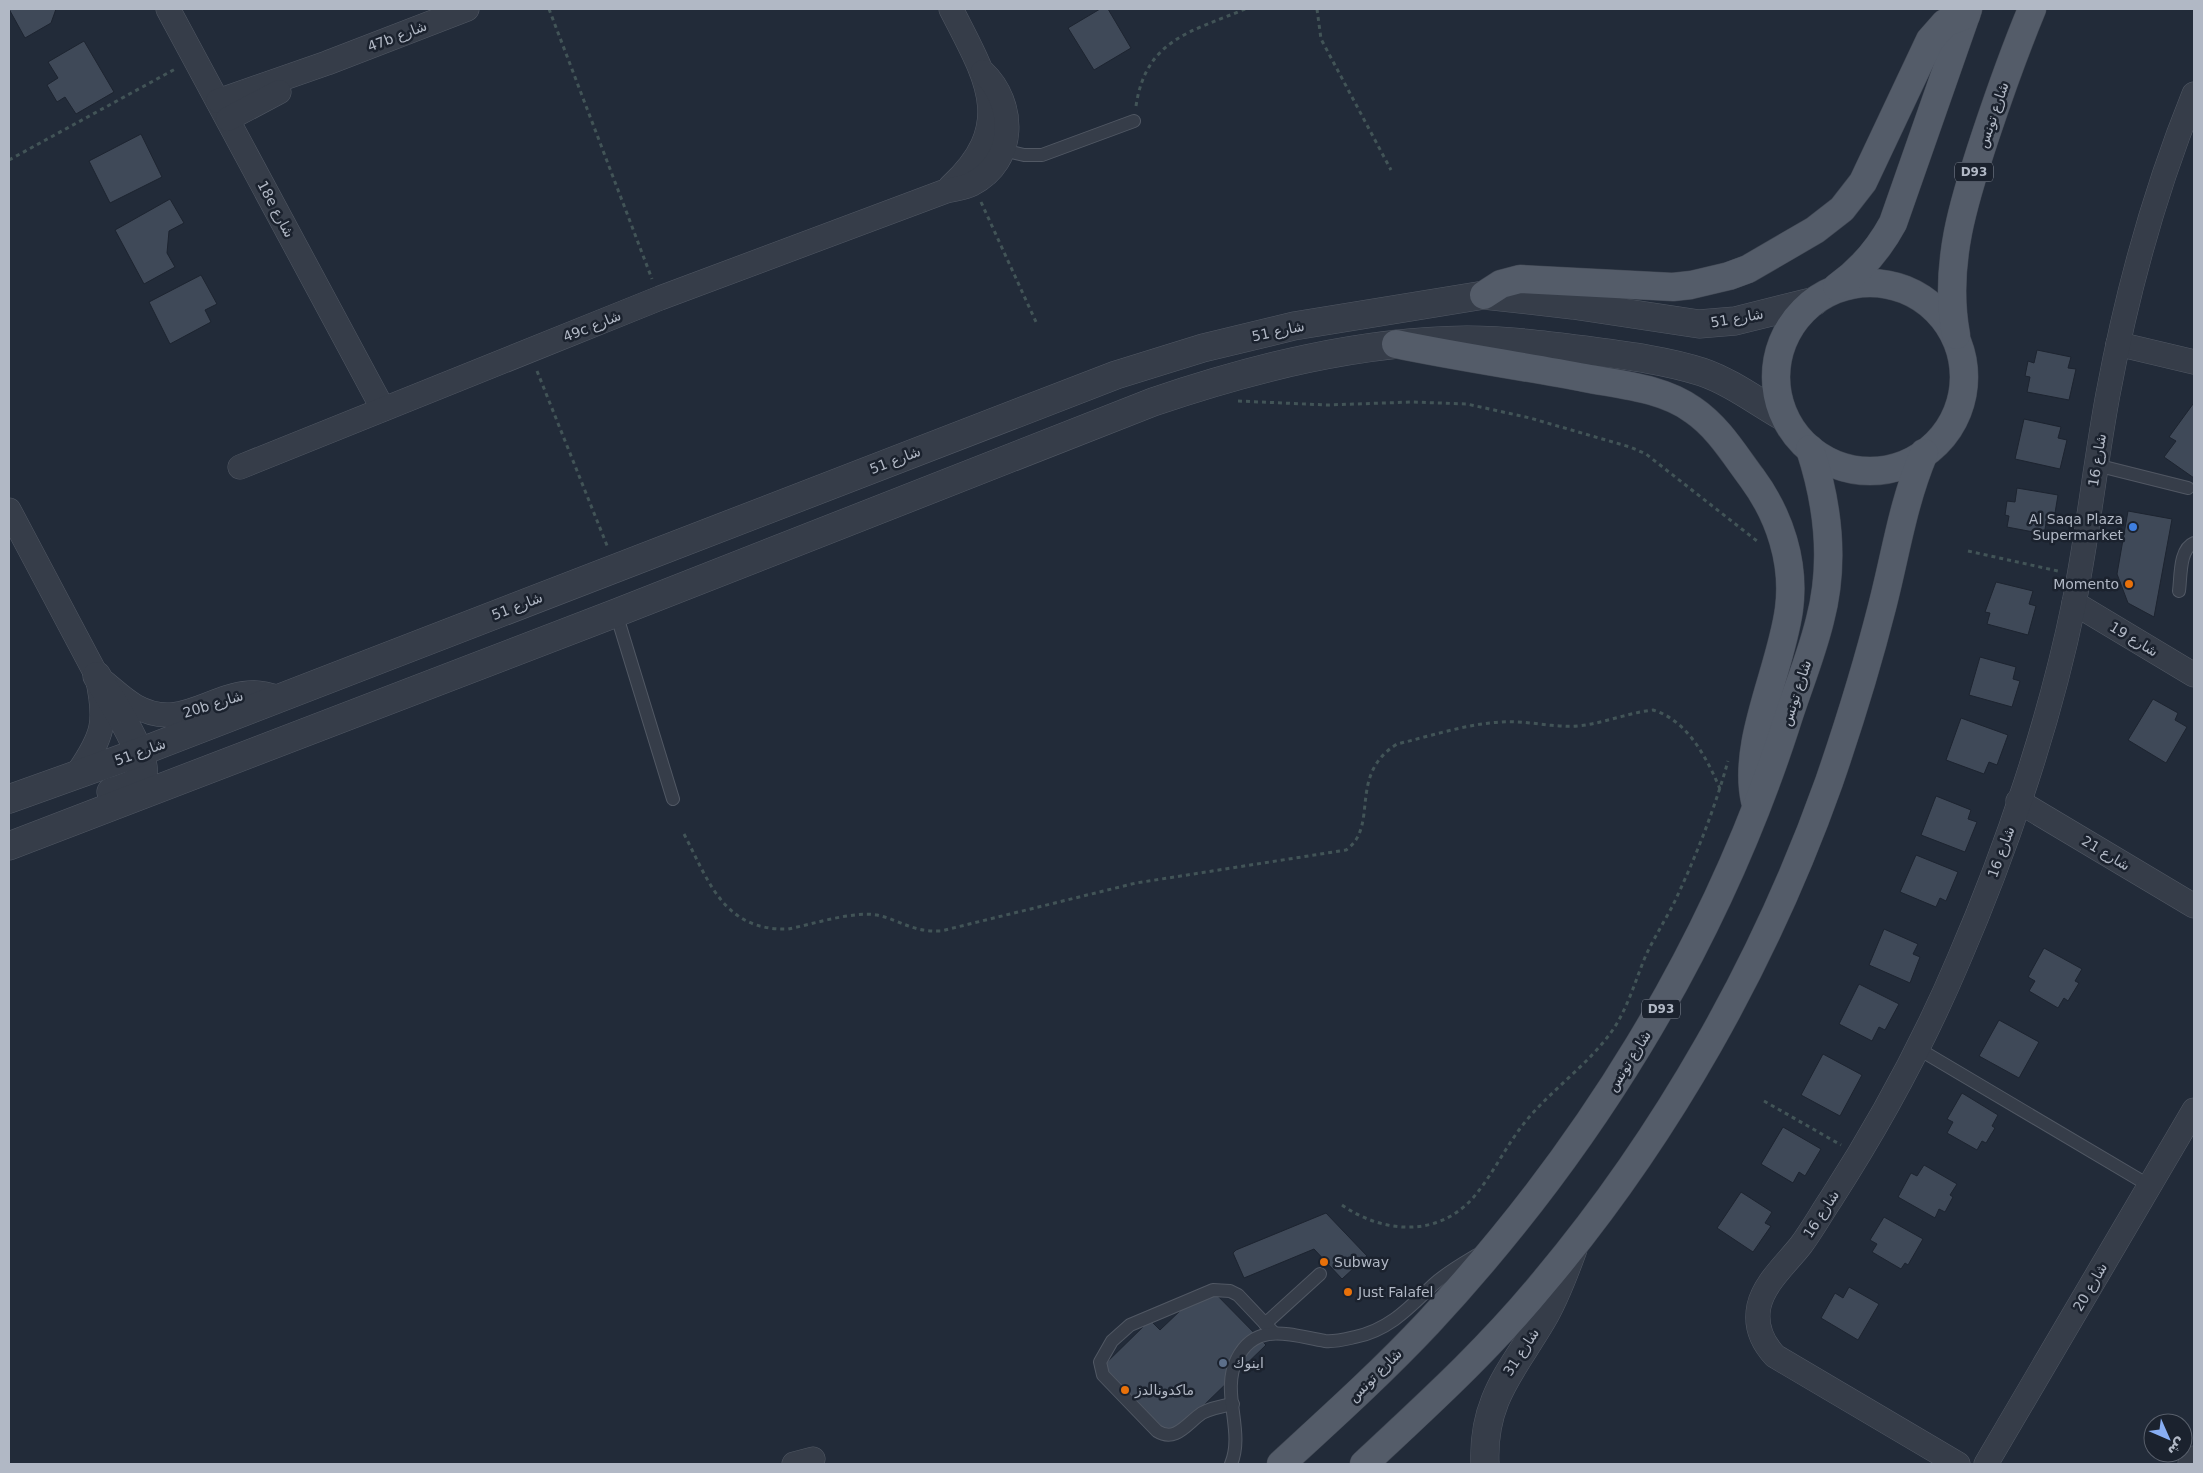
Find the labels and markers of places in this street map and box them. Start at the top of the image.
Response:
place label: Al Saqa Plaza Supermarket [2029,511,2124,543]
marker: Al Saqa Plaza Supermarket [2127,521,2139,533]
place label: Momento [2053,576,2119,592]
marker: Momento [2123,578,2135,590]
place label: Subway [1334,1254,1389,1270]
marker: Subway [1318,1256,1330,1268]
place label: Just Falafel [1357,1284,1433,1300]
marker: Just Falafel [1342,1286,1354,1298]
place label: اينوك [1233,1355,1264,1372]
marker: اينوك [1217,1357,1229,1369]
place label: ماكدونالدز [1134,1382,1194,1399]
marker: ماكدونالدز [1119,1384,1131,1396]

